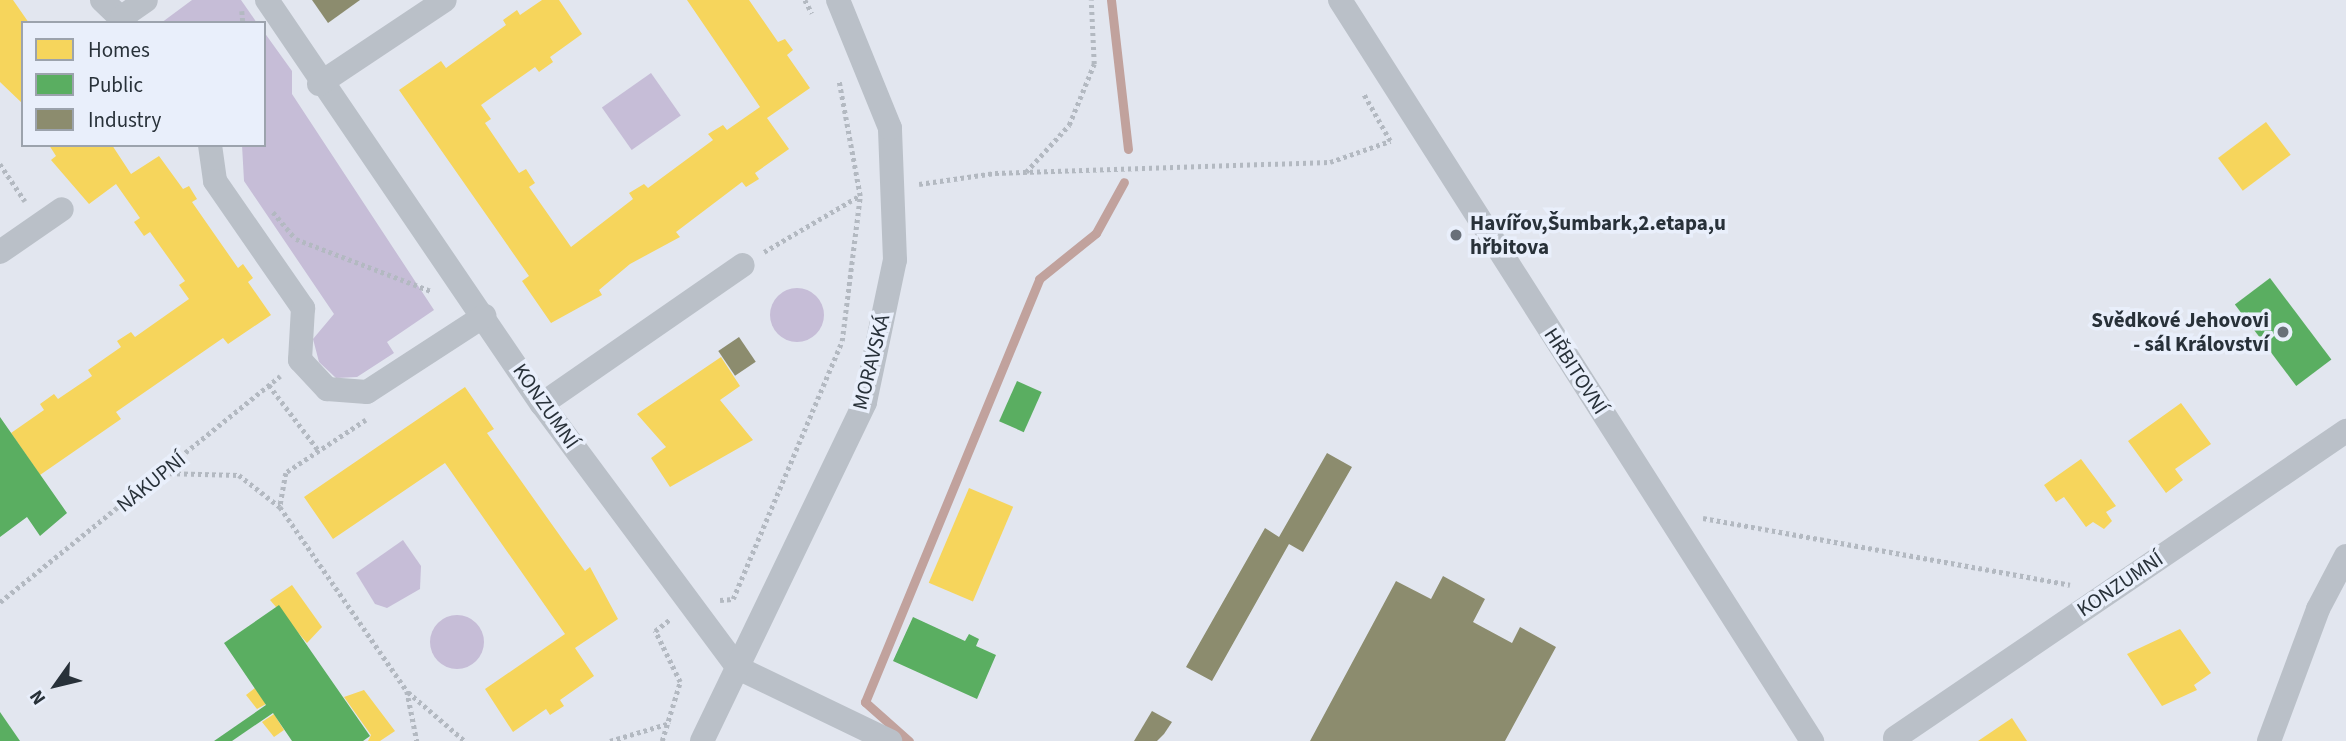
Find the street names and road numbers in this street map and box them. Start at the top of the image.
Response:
street label: MORAVSKÁ [847,312,895,412]
street label: HŘBITOVNÍ [1539,323,1613,419]
street label: KONZUMNÍ [507,359,585,453]
street label: NÁKUPNÍ [111,447,191,517]
street label: KONZUMNÍ [2072,546,2168,622]

